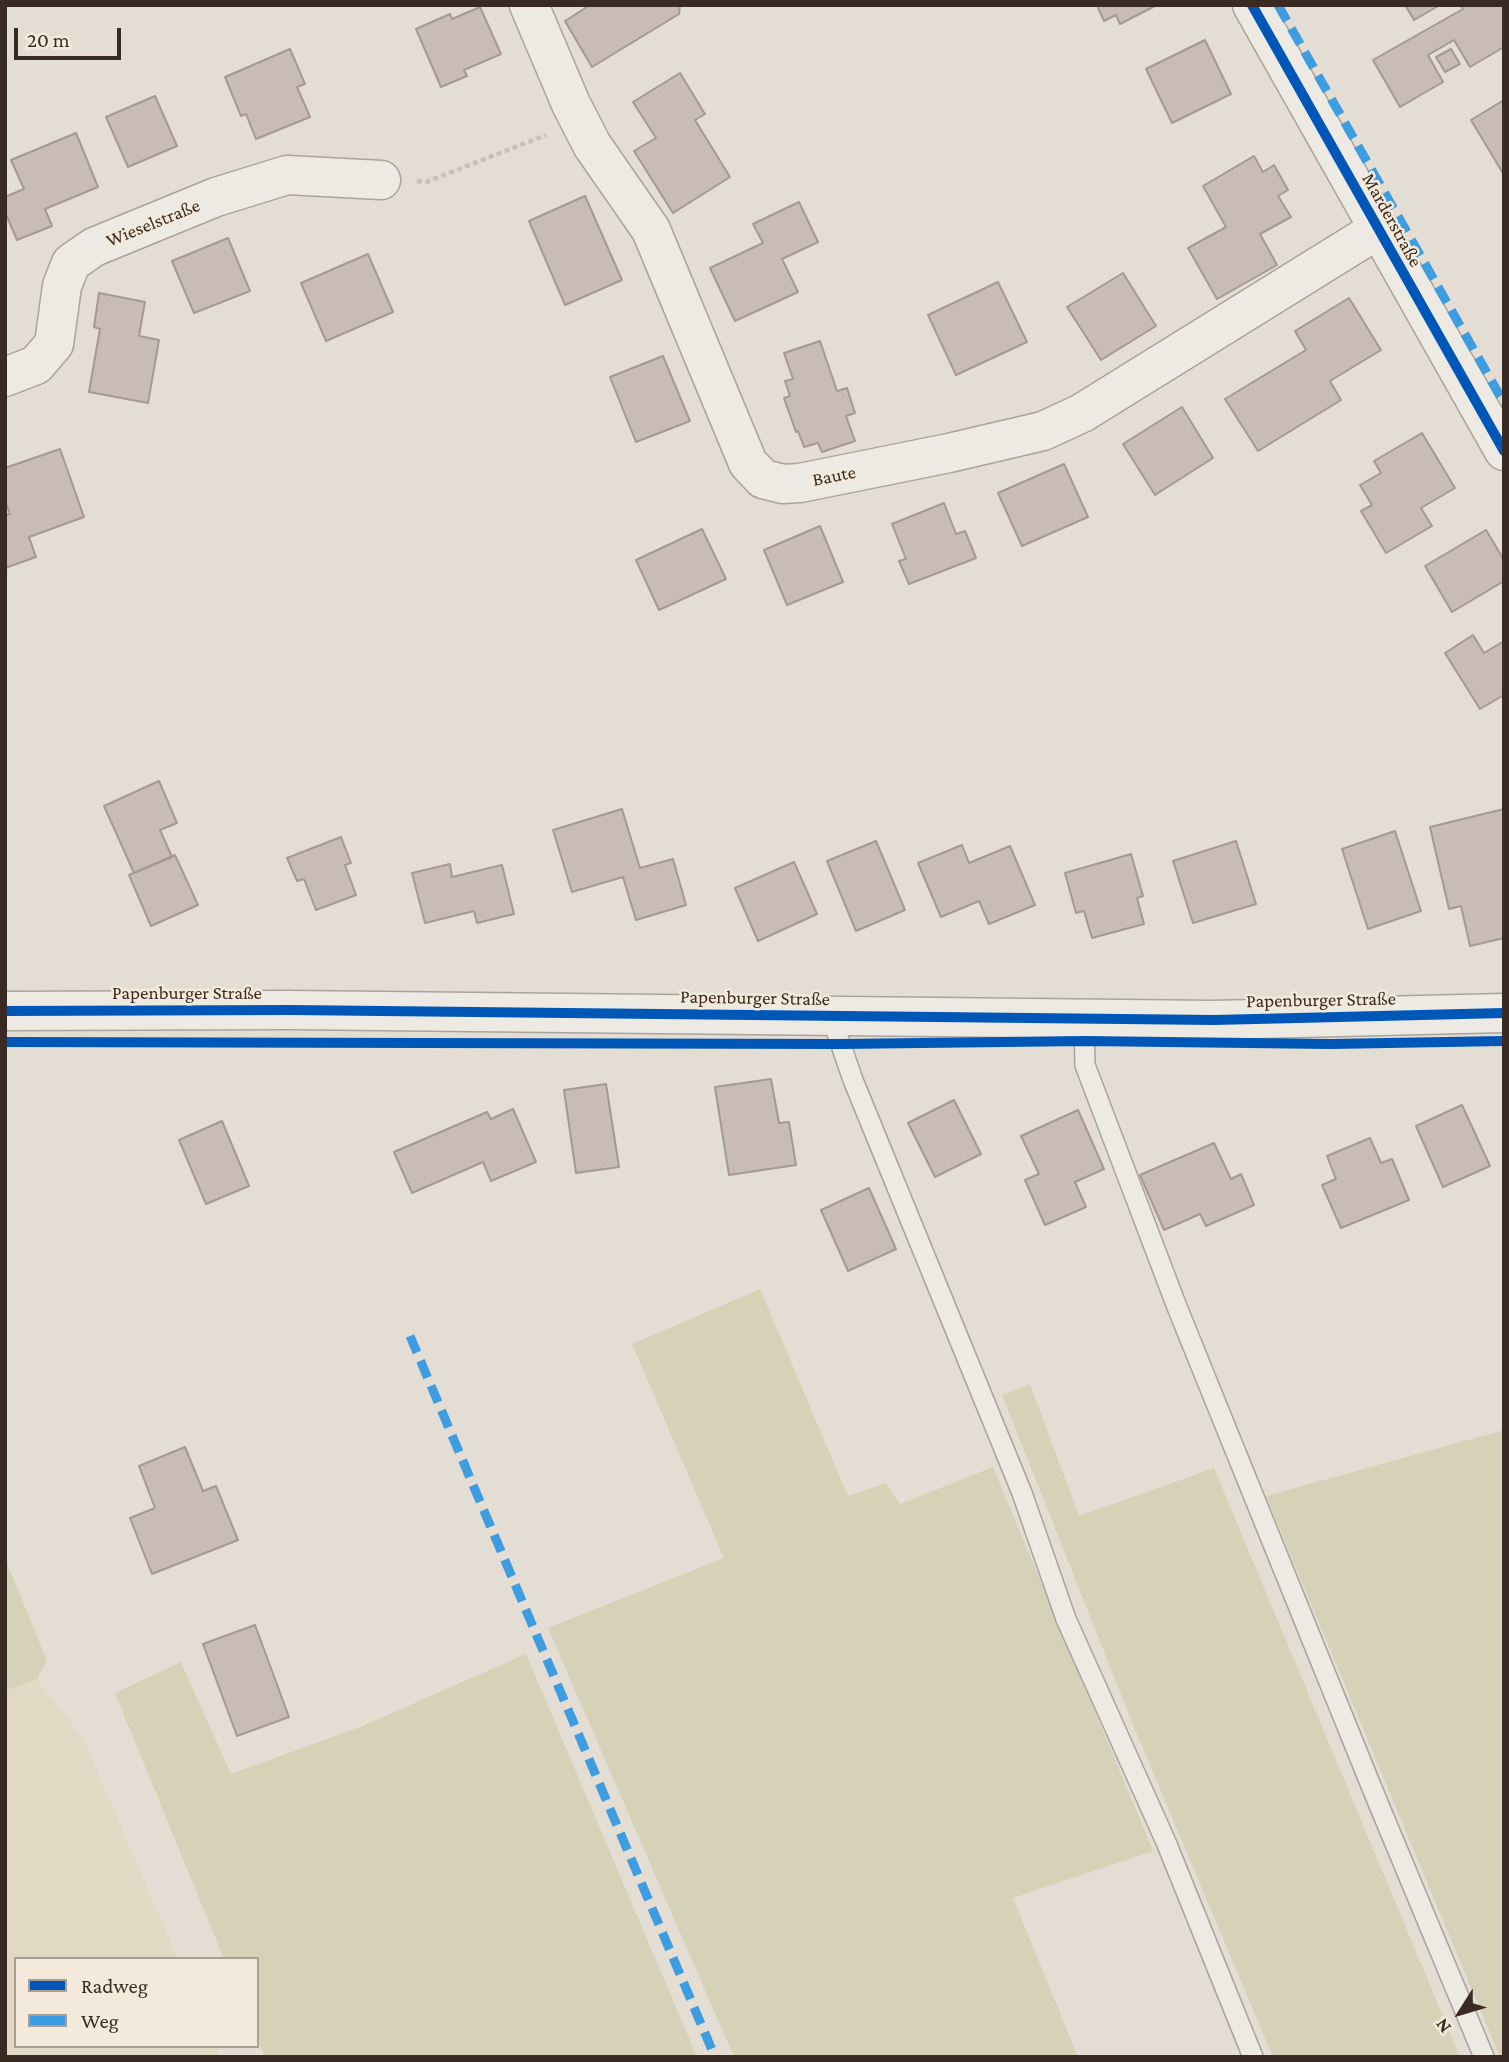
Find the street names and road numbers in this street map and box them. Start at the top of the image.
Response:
street label: Marderstraße [1357,169,1427,271]
street label: Wieselstraße [103,194,203,252]
street label: Baute [810,461,858,491]
street label: Papenburger Straße [112,982,262,1004]
street label: Papenburger Straße [680,985,830,1011]
street label: Papenburger Straße [1246,987,1396,1013]

